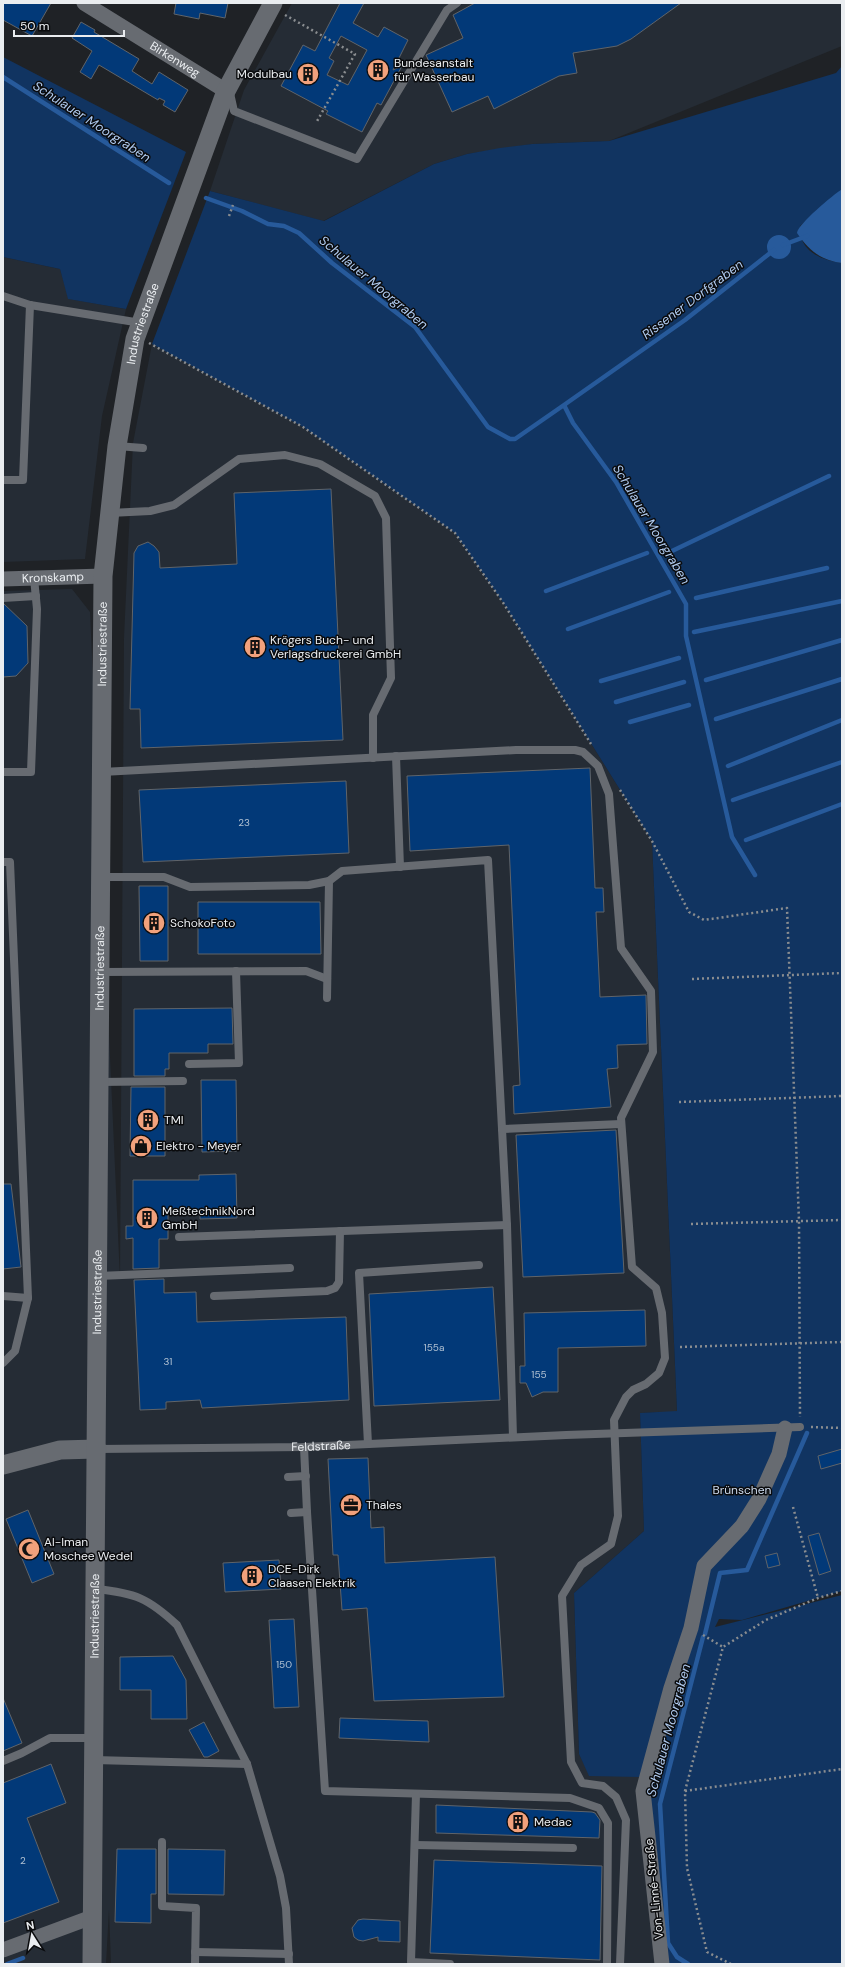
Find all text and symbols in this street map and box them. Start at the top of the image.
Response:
scale bar [14,12,124,38]
text: 50 m [20,18,49,34]
street label: Birkenweg [147,38,203,81]
place label: Bundesanstalt für Wasserbau [394,55,474,85]
building icon: Bundesanstalt für Wasserbau [365,57,391,83]
building icon: Modulbau [295,61,321,87]
place label: Modulbau [237,66,292,82]
water label: Schulauer Moorgraben [30,77,154,166]
water label: Schulauer Moorgraben [316,232,432,333]
water label: Rissener Dorfgraben [638,256,746,343]
street label: Industriestraße [123,281,163,366]
water label: Schulauer Moorgraben [609,461,694,587]
street label: Kronskamp [22,569,84,586]
street label: Industriestraße [94,601,111,687]
place label: Krögers Buch- und Verlagsdruckerei GmbH [270,632,401,662]
building icon: Krögers Buch- und Verlagsdruckerei GmbH [242,634,268,660]
house number: 23 [238,816,250,829]
building icon: SchokoFoto [141,910,167,936]
place label: SchokoFoto [170,915,235,931]
street label: Industriestraße [92,925,108,1011]
building icon: TMI [135,1107,161,1133]
place label: TMI [164,1112,184,1128]
shop icon: Elektro - Meyer [128,1133,154,1159]
place label: Elektro - Meyer [156,1138,242,1154]
place label: MeßtechnikNord GmbH [162,1203,255,1233]
building icon: MeßtechnikNord GmbH [134,1205,160,1231]
street label: Industriestraße [89,1249,106,1335]
house number: 155a [424,1341,444,1354]
house number: 31 [164,1355,172,1368]
house number: 155 [531,1368,547,1381]
street label: Feldstraße [291,1437,351,1455]
park label: Brünschen [713,1482,772,1498]
office icon: Thales [338,1492,364,1518]
place label: Thales [366,1497,402,1513]
place label: Al-Iman Moschee Wedel [44,1534,133,1564]
mosque icon: Al-Iman Moschee Wedel [16,1536,42,1562]
place label: DCE-Dirk Claasen Elektrik [268,1561,356,1591]
building icon: DCE-Dirk Claasen Elektrik [239,1563,265,1589]
street label: Industriestraße [86,1573,103,1658]
house number: 150 [276,1658,292,1671]
water label: Schulauer Moorgraben [643,1662,694,1798]
building icon: Medac [505,1809,531,1835]
place label: Medac [534,1814,572,1830]
street label: Von-Linné-Straße [641,1838,667,1940]
house number: 2 [20,1854,26,1867]
north arrow [12,1915,52,1955]
text: N [25,1918,35,1933]

